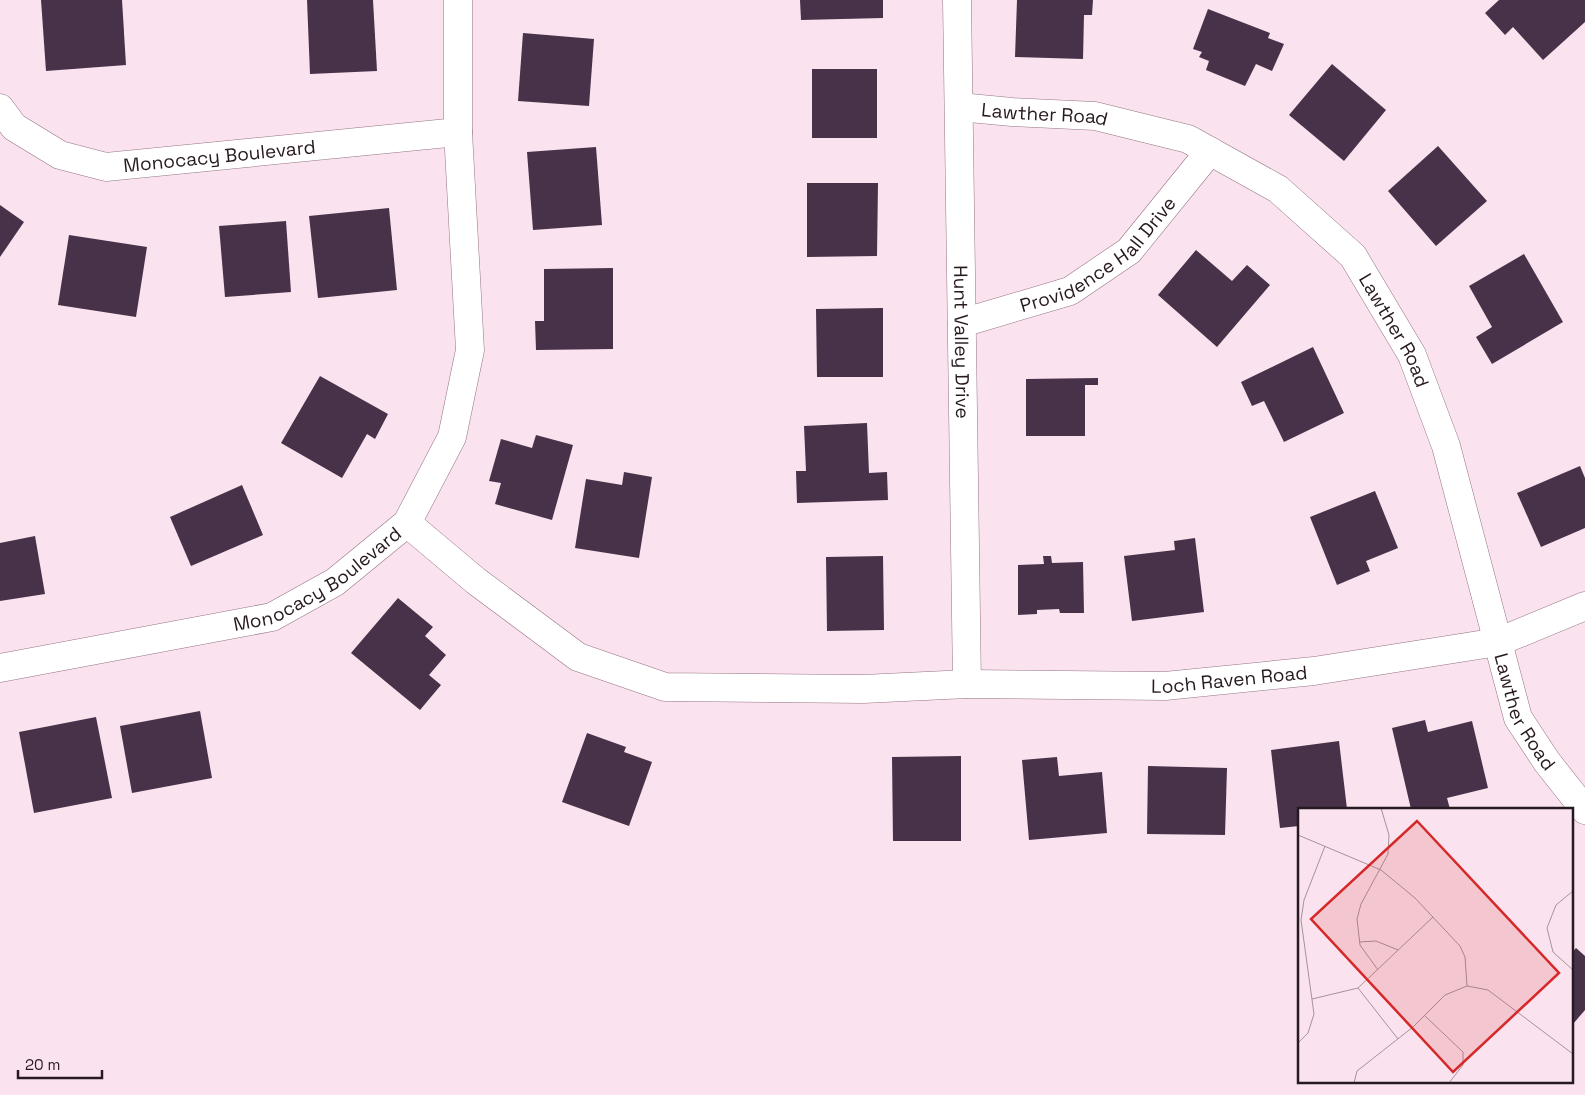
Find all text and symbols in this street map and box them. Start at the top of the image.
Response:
street label: Lawther Road [980,97,1111,132]
street label: Monocacy Boulevard [122,134,317,178]
street label: Providence Hall Drive [1017,191,1181,318]
street label: Hunt Valley Drive [948,265,975,419]
street label: Lawther Road [1353,269,1435,391]
street label: Monocacy Boulevard [231,521,406,637]
street label: Lawther Road [1488,650,1561,776]
street label: Loch Raven Road [1151,660,1308,699]
inset map [1298,808,1572,1082]
scale bar [18,1048,101,1080]
text: 20 m [25,1055,60,1074]

